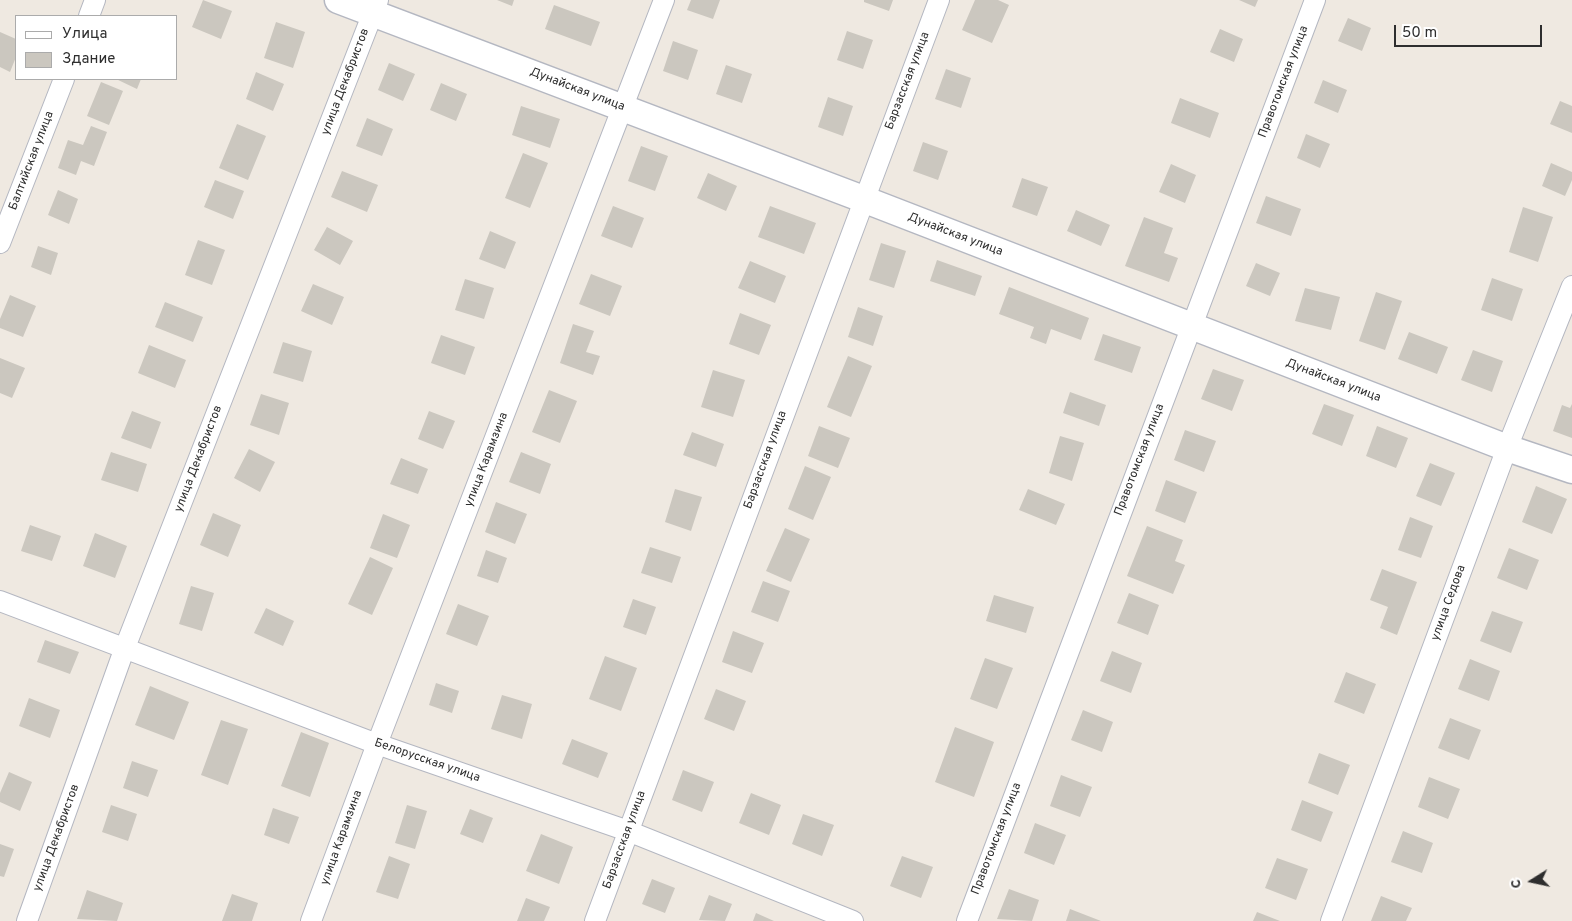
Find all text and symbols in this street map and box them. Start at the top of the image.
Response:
legend [15,15,178,80]
scale bar [1397,15,1544,47]
street label: Правотомская улица [1256,24,1312,140]
text: 50 m [1402,24,1437,43]
text: Улица [62,25,107,44]
street label: улица Декабристов [319,27,373,137]
street label: Барзасская улица [883,30,933,132]
text: Здание [62,50,115,69]
street label: Дунайская улица [527,65,627,115]
street label: Балтийская улица [6,109,58,213]
street label: Дунайская улица [905,210,1005,260]
street label: Дунайская улица [1283,356,1383,406]
street label: Правотомская улица [1112,402,1168,518]
street label: улица Декабристов [172,404,226,514]
street label: Барзасская улица [742,409,790,511]
street label: улица Карамзина [462,411,512,509]
street label: улица Седова [1429,563,1469,643]
street label: Белорусская улица [372,736,482,786]
street label: Правотомская улица [969,781,1025,897]
street label: улица Декабристов [31,782,83,894]
street label: улица Карамзина [318,789,366,887]
street label: Барзасская улица [601,789,649,891]
north arrow [1507,856,1557,906]
text: С [1508,878,1526,890]

